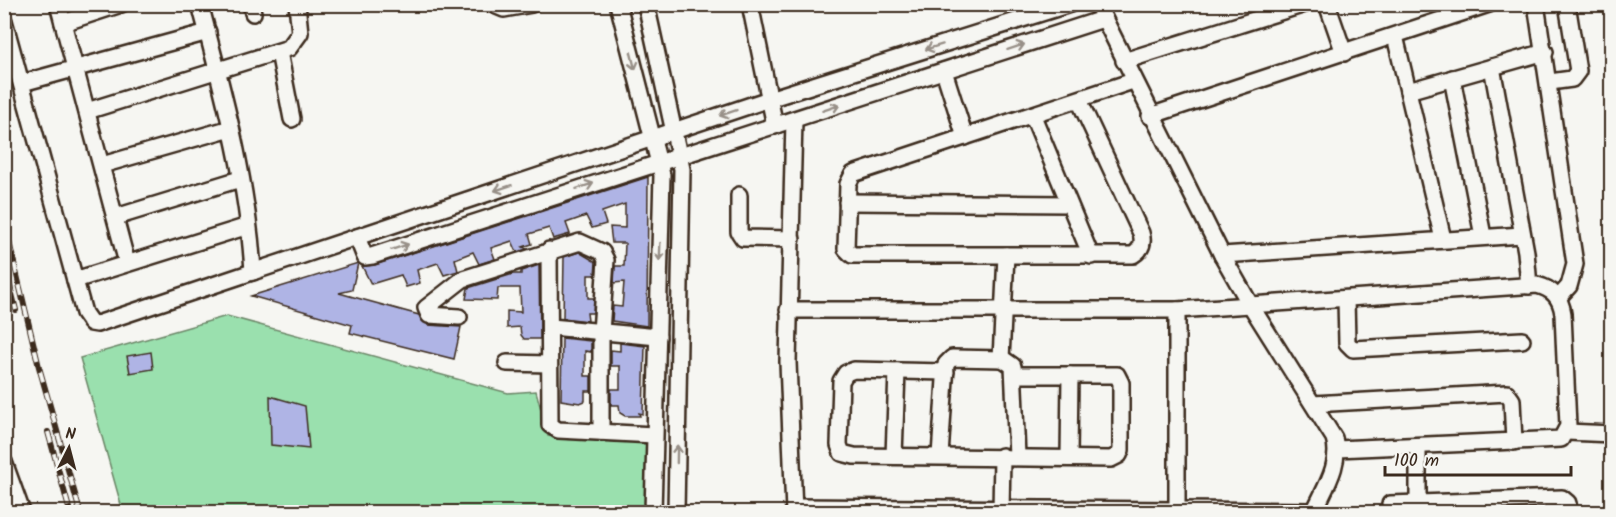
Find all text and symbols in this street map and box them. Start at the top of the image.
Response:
one-way arrow [1006,41,1025,52]
one-way arrow [925,42,944,53]
one-way arrow [627,51,639,70]
one-way arrow [821,102,840,113]
one-way arrow [719,108,738,119]
one-way arrow [575,180,594,191]
one-way arrow [494,183,513,194]
one-way arrow [390,240,409,251]
one-way arrow [654,242,665,262]
north arrow [39,418,99,478]
text: N [64,422,77,448]
scale bar [1385,439,1571,477]
one-way arrow [671,445,682,465]
text: 100 m [1394,447,1439,476]

